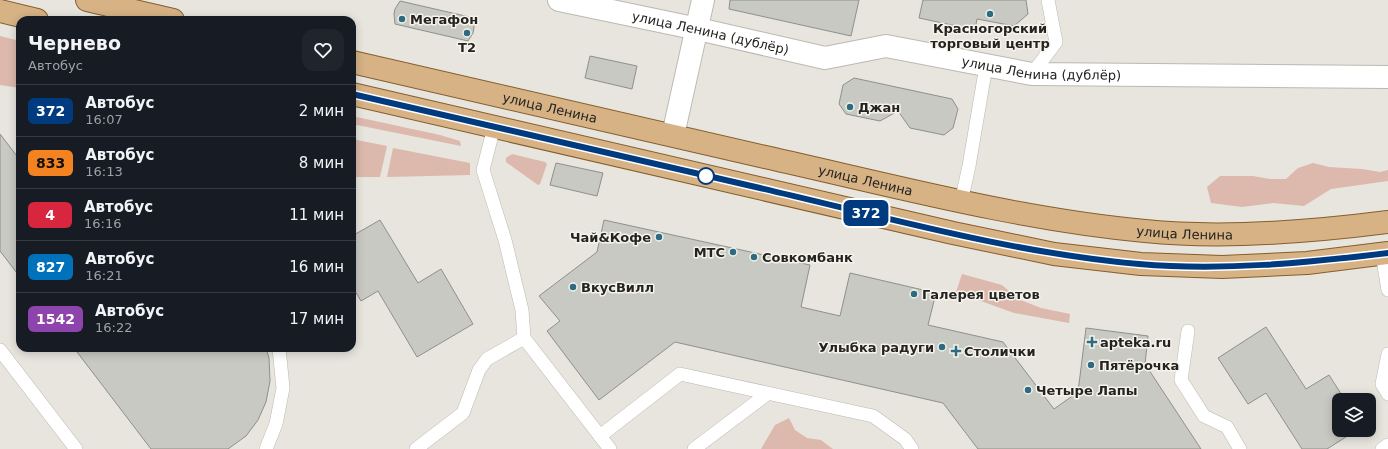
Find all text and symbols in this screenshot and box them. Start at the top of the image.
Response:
street label: улица Ленина (дублёр) [631,8,790,58]
marker: Красногорский торговый центр [985,9,995,19]
place label: Мегафон [410,12,478,27]
marker: Мегафон [397,14,407,24]
place label: Красногорский торговый центр [930,21,1050,51]
marker: T2 [462,28,472,38]
button: heart [302,29,344,71]
text: Чернево [28,32,121,54]
place label: T2 [458,40,476,55]
street label: улица Ленина (дублёр) [961,54,1121,83]
text: Автобус [28,58,83,73]
street label: улица Ленина [501,90,599,126]
text: Автобус [85,94,154,112]
place label: Джан [858,100,900,115]
text: 2 мин [299,102,344,120]
marker: Джан [845,102,855,112]
text: 372 [36,103,65,119]
text: 16:07 [85,112,123,127]
text: Автобус [85,146,154,164]
text: 8 мин [299,154,344,172]
text: 833 [36,155,65,171]
street label: улица Ленина [817,162,914,199]
text: 16:13 [85,164,123,179]
unlabelled marker [697,167,715,185]
text: Автобус [84,198,153,216]
line badge: 372 [843,200,889,226]
text: 372 [851,205,881,221]
text: 11 мин [289,206,344,224]
text: 4 [45,207,55,223]
text: 16:16 [84,216,121,231]
street label: улица Ленина [1136,223,1233,242]
place label: Чай&Кофе [570,230,651,245]
marker: Чай&Кофе [654,232,664,242]
place label: МТС [694,245,725,260]
marker: МТС [728,247,738,257]
text: Автобус [85,250,154,268]
place label: Совкомбанк [762,250,853,265]
marker: Совкомбанк [749,252,759,262]
text: 16 мин [289,258,344,276]
text: 827 [36,259,65,275]
text: 16:21 [85,268,123,283]
place label: ВкусВилл [581,280,654,295]
marker: ВкусВилл [568,282,578,292]
place label: Галерея цветов [922,287,1040,302]
marker: Галерея цветов [909,289,919,299]
text: Автобус [95,302,164,320]
text: 17 мин [289,310,344,328]
text: 1542 [36,311,75,327]
text: 16:22 [95,320,132,335]
place label: apteka.ru [1100,335,1171,350]
marker: apteka.ru [1087,337,1097,347]
place label: Улыбка радуги [819,340,934,355]
marker: Улыбка радуги [937,342,947,352]
place label: Столички [964,344,1036,359]
marker: Столички [951,346,961,356]
place label: Пятёрочка [1099,358,1179,373]
marker: Пятёрочка [1086,360,1096,370]
place label: Четыре Лапы [1036,383,1138,398]
marker: Четыре Лапы [1023,385,1033,395]
map controls [1332,393,1376,437]
button: layers [1332,393,1376,437]

